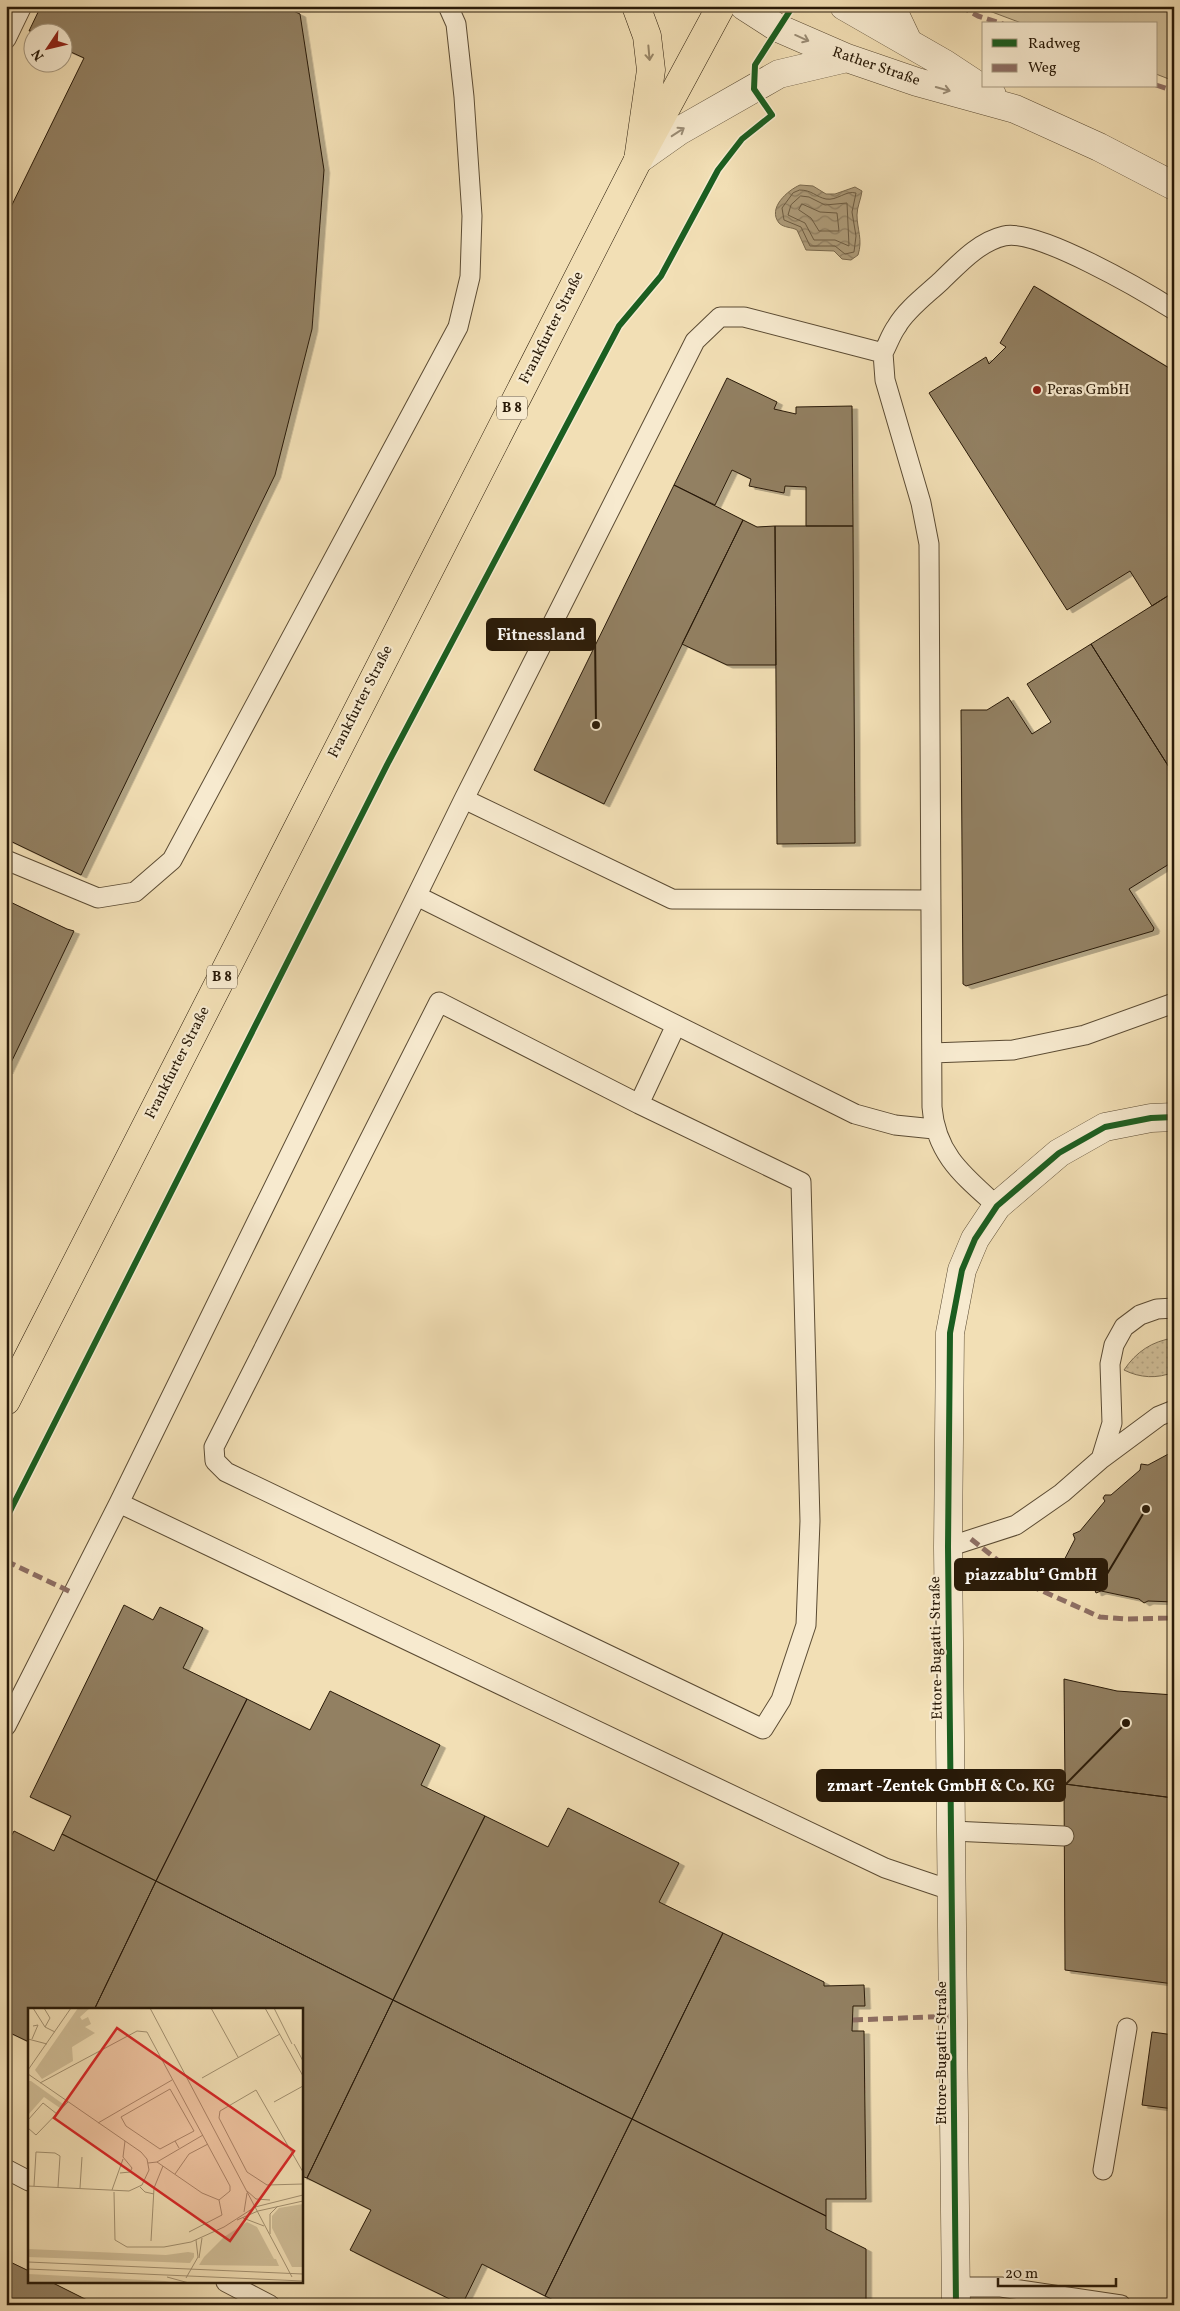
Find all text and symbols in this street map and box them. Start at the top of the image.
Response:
north arrow [22,22,72,72]
legend [982,22,1158,88]
one-way arrow [794,34,809,44]
text: Radweg [1028,34,1081,55]
street label: Rather Straße [829,42,923,92]
text: N [28,45,49,64]
one-way arrow [644,45,654,61]
text: Weg [1028,58,1057,79]
one-way arrow [935,85,951,94]
one-way arrow [670,127,684,137]
street label: Frankfurter Straße [515,268,589,388]
place label: Peras GmbH [1047,380,1129,401]
marker: Peras GmbH [1031,384,1043,396]
road number: B 8 [497,396,527,419]
callout: Fitnessland [487,619,595,650]
text: Fitnessland [497,625,585,647]
street label: Frankfurter Straße [324,642,398,762]
road number: B 8 [207,966,237,989]
street label: Frankfurter Straße [141,1003,215,1123]
callout: piazzablu² GmbH [955,1559,1107,1590]
text: piazzablu² GmbH [965,1565,1097,1587]
street label: Ettore-Bugatti-Straße [925,1576,949,1720]
callout: zmart -Zentek GmbH & Co. KG [817,1770,1065,1801]
text: zmart -Zentek GmbH & Co. KG [827,1776,1055,1798]
street label: Ettore-Bugatti-Straße [932,1981,953,2125]
inset map [28,2008,302,2284]
scale bar [998,2256,1115,2288]
text: 20 m [1005,2264,1038,2285]

